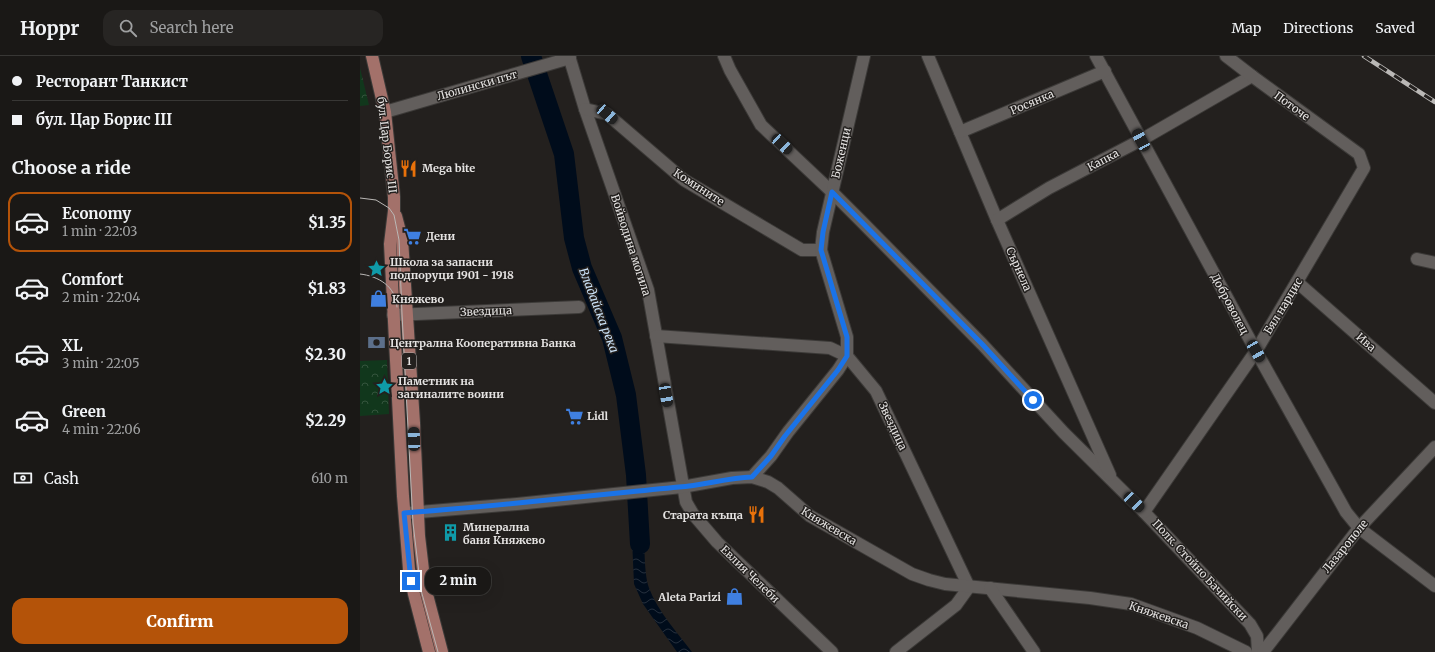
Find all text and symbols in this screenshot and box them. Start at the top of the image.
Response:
search box [103,10,383,46]
text: Hoppr [20,16,79,40]
icon: search [117,17,139,39]
text: Search here [149,18,234,37]
text: Map [1231,19,1261,37]
text: Directions [1283,19,1353,37]
text: Saved [1375,19,1415,37]
street label: Люлински път [435,67,519,103]
text: Ресторант Танкист [36,72,188,91]
street label: Росянка [1008,87,1056,117]
street label: Поточе [1272,88,1313,124]
street label: бул. Цар Борис III [374,96,400,194]
car [594,102,620,126]
text: бул. Цар Борис III [36,110,172,129]
street label: Боженци [828,126,854,180]
car [1130,127,1152,153]
car [769,131,795,157]
street label: Капка [1085,146,1121,174]
text: Choose a ride [12,156,131,179]
restaurant icon: Mega bite [399,158,419,178]
place label: Mega bite [422,161,475,175]
street label: Комините [671,165,727,209]
street label: Войводина могила [608,193,654,298]
icon: car [14,204,50,240]
text: Economy [62,204,131,223]
text: $1.35 [308,213,346,232]
text: 1 min · 22:03 [62,223,137,240]
supermarket icon: Дени [403,226,423,246]
place label: Дени [426,229,456,243]
street label: Сърнела [1003,245,1035,293]
place label: Школа за запасни подпоруци 1901 - 1918 [390,255,514,282]
place icon: Школа за запасни подпоруци 1901 - 1918 [367,258,387,278]
water label: Владайска река [576,265,622,355]
icon: car [14,270,50,306]
text: Comfort [62,270,123,289]
street label: Доброволец [1208,271,1252,337]
street label: Бял нарцис [1261,275,1306,337]
text: $1.83 [307,279,346,298]
text: 2 min · 22:04 [62,289,140,306]
shop icon: Княжево [369,289,389,309]
place label: Княжево [392,292,444,306]
street label: Звездица [460,303,512,319]
street label: Ива [1353,330,1379,354]
bank icon: Централна Кооперативна Банка [367,333,387,353]
icon: car [14,336,50,372]
text: XL [62,336,83,355]
place label: Централна Кооперативна Банка [390,336,576,350]
car [1245,338,1267,364]
text: $2.30 [305,345,346,364]
road number: 1 [402,353,416,369]
text: 3 min · 22:05 [62,355,140,372]
place label: Паметник на загиналите воини [398,374,504,401]
place icon: Паметник на загиналите воини [375,377,395,397]
car [658,382,674,408]
route start [1024,391,1042,409]
street label: Звездица [876,400,910,453]
icon: car [14,402,50,438]
text: Green [62,402,106,421]
supermarket icon: Lidl [564,406,584,426]
place label: Lidl [587,409,608,423]
text: $2.29 [305,411,346,430]
text: 4 min · 22:06 [62,421,141,438]
car [408,427,420,451]
icon: cash [12,467,34,489]
text: Cash [44,469,79,488]
text: 610 m [311,470,348,487]
car [1121,489,1147,515]
street label: Княжевска [799,504,859,548]
restaurant icon: Старата къща [746,505,766,525]
place label: Старата къща [663,508,743,522]
street label: Лазарополе [1319,516,1371,575]
street label: Полк. Стойно Бачийски [1150,517,1251,624]
place label: Минерална баня Княжево [463,520,545,547]
building icon: Минерална баня Княжево [440,523,460,543]
street label: Евлия Челеби [718,542,783,606]
callout: 2 min [425,567,491,595]
route end [402,572,420,590]
text: 2 min [439,572,477,589]
shop icon: Aleta Parizi [724,587,744,607]
place label: Aleta Parizi [657,590,721,604]
button: Confirm [12,598,348,644]
street label: Княжевска [1127,598,1191,632]

